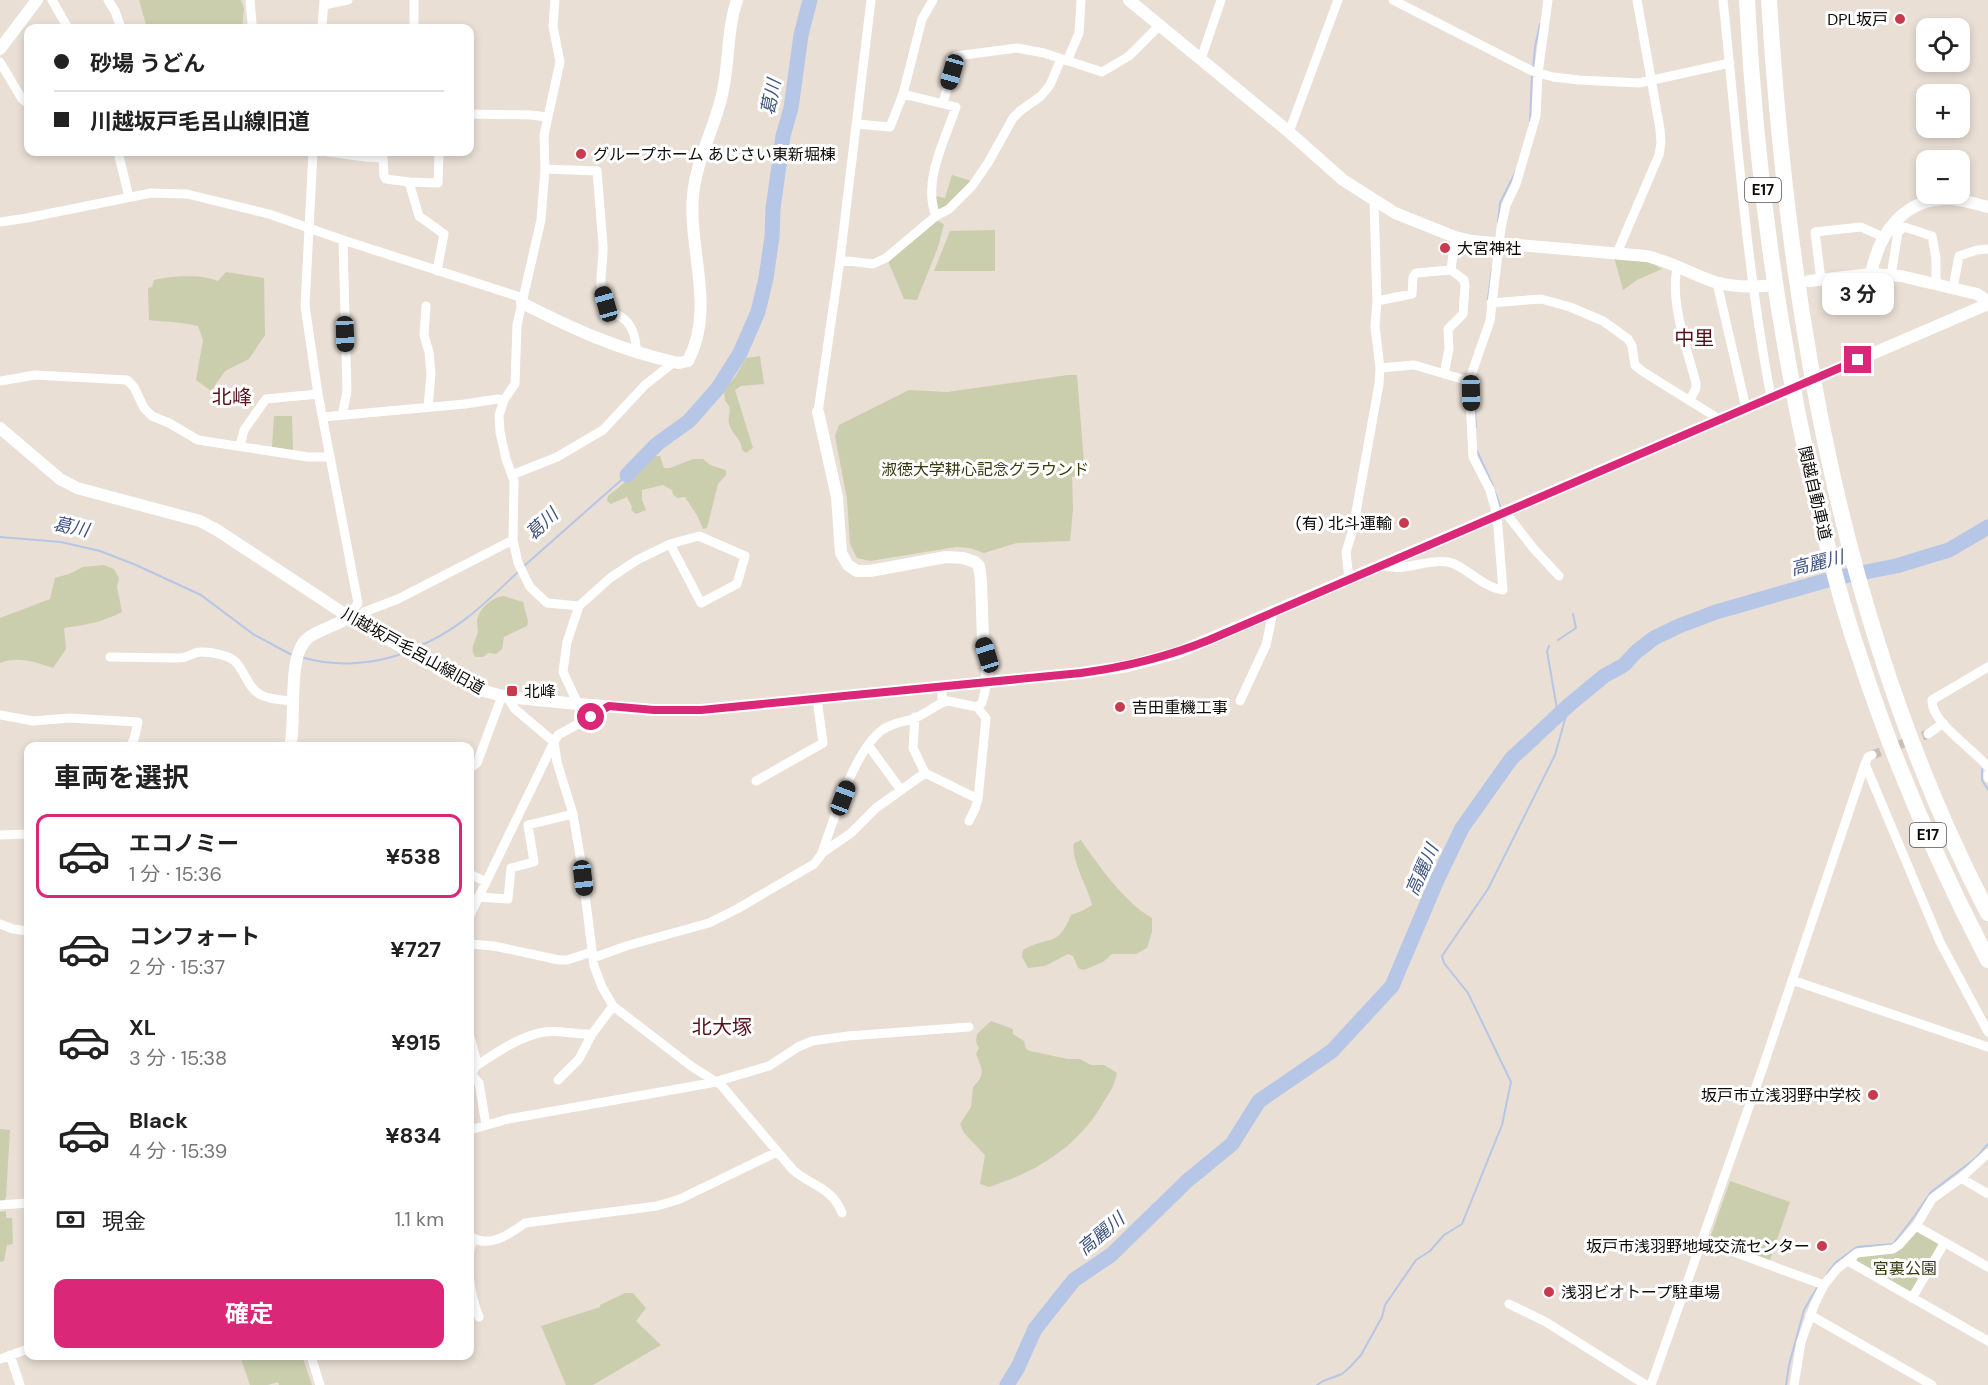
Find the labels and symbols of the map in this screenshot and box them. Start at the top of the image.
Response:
place label: DPL坂戸 [1827,9,1888,30]
marker: DPL坂戸 [1893,12,1907,26]
car [938,52,966,92]
water label: 葛川 [756,75,787,117]
place label: グループホーム あじさい東新堀棟 [593,144,836,165]
marker: グループホーム あじさい東新堀棟 [574,147,588,161]
road number: E17 [1745,178,1781,202]
place label: 大宮神社 [1457,238,1521,259]
marker: 大宮神社 [1438,241,1452,255]
callout: 3 分 [1822,273,1894,315]
car [592,284,620,324]
car [335,316,355,352]
district label: 中里 [1674,325,1714,351]
route end [1844,346,1871,373]
car [1462,375,1480,411]
district label: 北峰 [212,384,252,410]
street label: 関越自動車道 [1794,444,1836,542]
park label: 淑徳大学耕心記念グラウンド [881,459,1089,480]
water label: 葛川 [521,502,565,545]
water label: 葛川 [51,512,93,543]
place label: (有) 北斗運輸 [1296,513,1392,534]
marker: (有) 北斗運輸 [1397,516,1411,530]
water label: 高麗川 [1788,544,1848,581]
street label: 川越坂戸毛呂山線旧道 [338,603,488,699]
car [973,635,1001,675]
place label: 北峰 [524,681,556,702]
marker: 北峰 [505,684,519,698]
place label: 吉田重機工事 [1132,697,1228,718]
marker: 吉田重機工事 [1113,700,1127,714]
route start [577,703,604,730]
car [828,778,858,818]
road number: E17 [1910,823,1946,847]
water label: 高麗川 [1400,839,1445,900]
car [572,859,594,897]
district label: 北大塚 [692,1014,752,1040]
place label: 坂戸市立浅羽野中学校 [1701,1085,1861,1106]
marker: 坂戸市立浅羽野中学校 [1866,1088,1880,1102]
water label: 高麗川 [1073,1206,1131,1261]
place label: 坂戸市浅羽野地域交流センター [1586,1236,1810,1257]
marker: 坂戸市浅羽野地域交流センター [1815,1239,1829,1253]
park label: 宮裏公園 [1873,1258,1937,1279]
place label: 浅羽ビオトープ駐車場 [1561,1282,1720,1303]
marker: 浅羽ビオトープ駐車場 [1542,1285,1556,1299]

